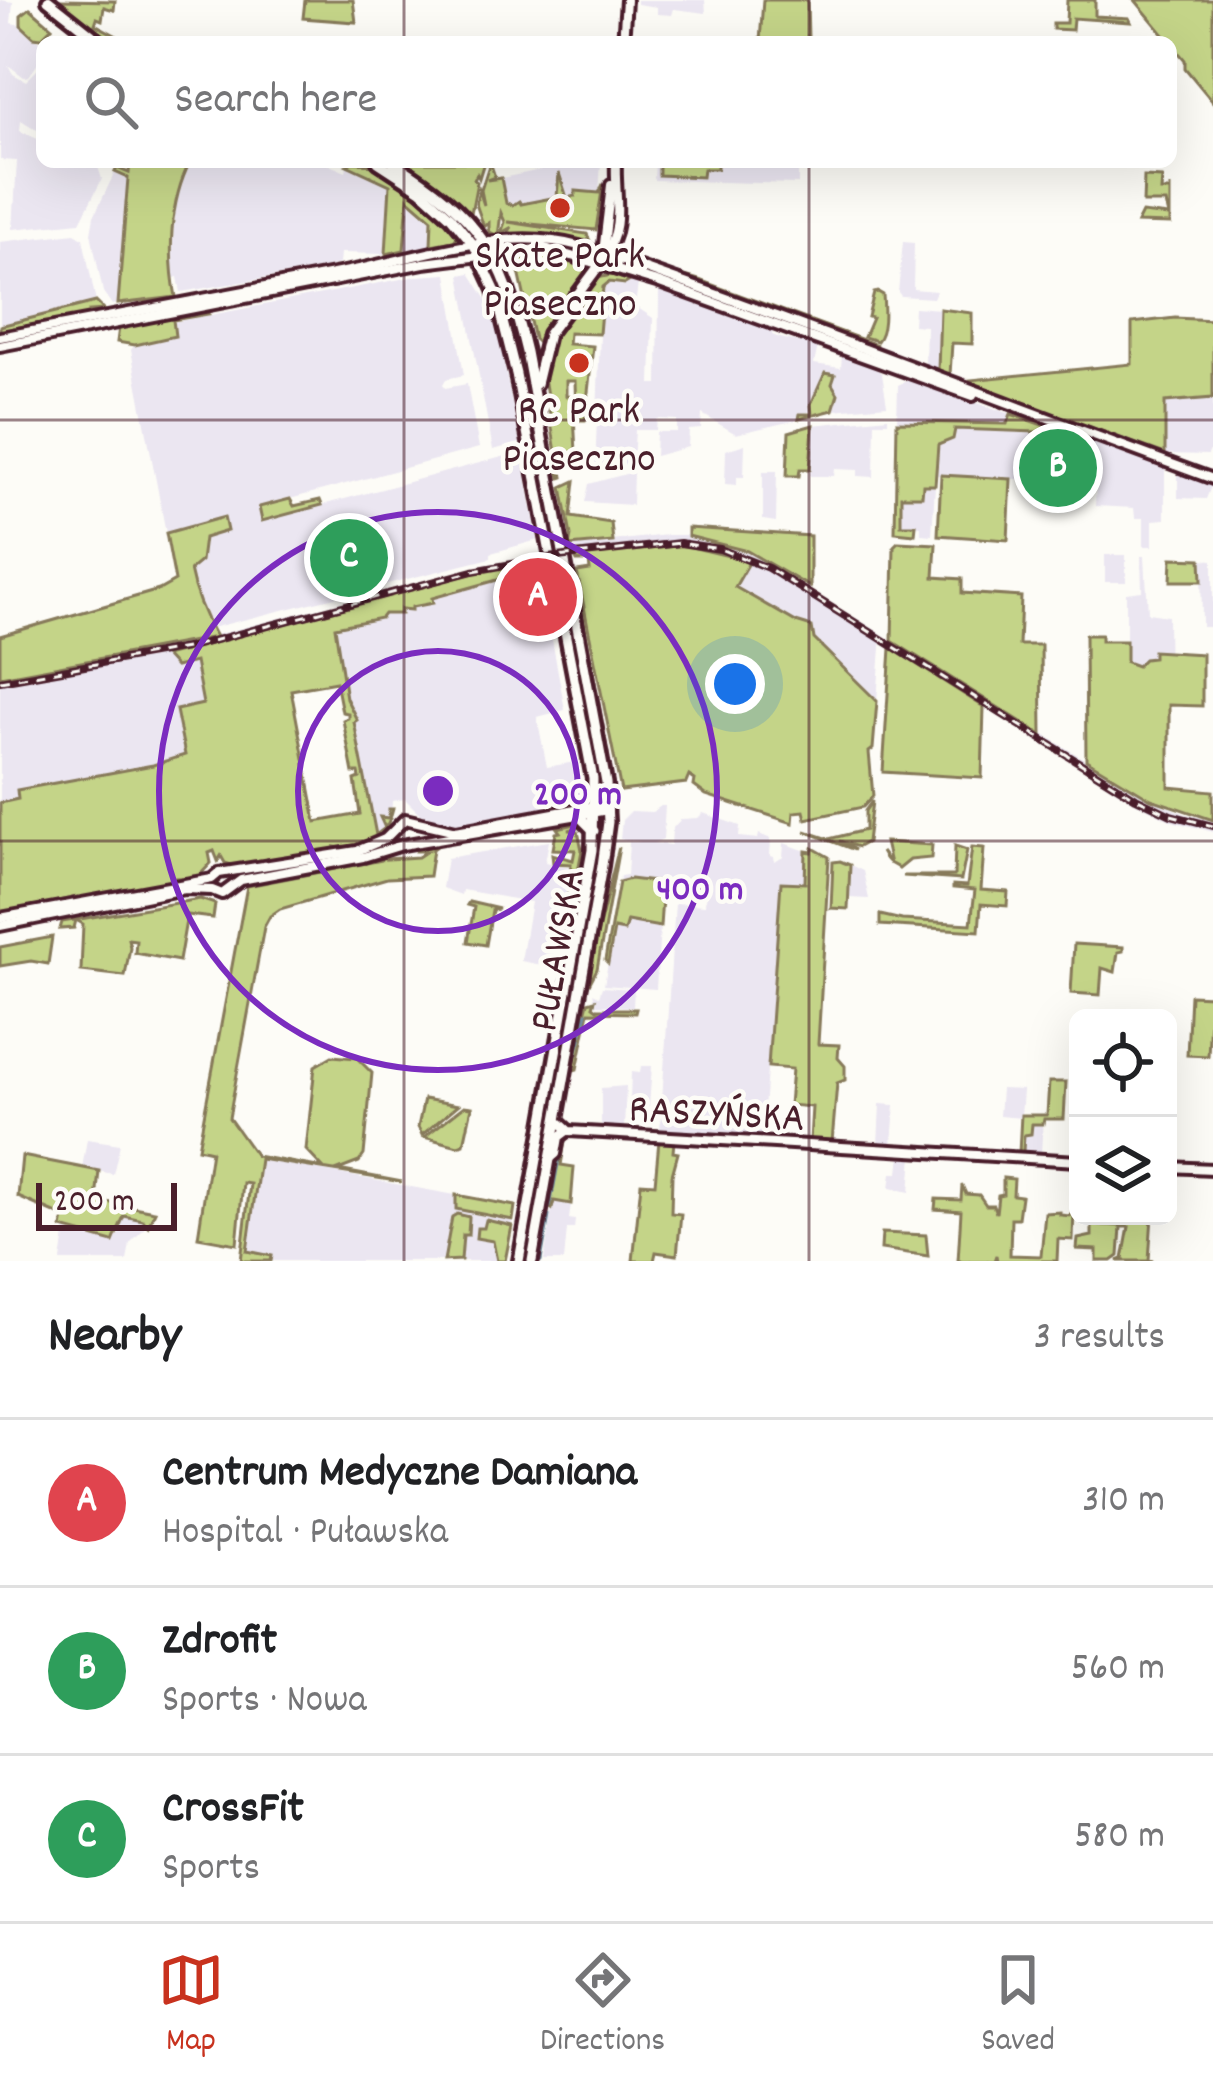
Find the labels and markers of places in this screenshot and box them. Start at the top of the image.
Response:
marker: Skate Park Piaseczno [547,195,573,221]
place label: Skate Park Piaseczno [475,229,645,337]
marker: RC Park Piaseczno [566,350,592,376]
place label: RC Park Piaseczno [502,384,656,492]
pin: B [1019,423,1097,513]
pin: C [310,513,388,603]
pin: A [499,552,577,642]
centre of rings [417,770,459,812]

